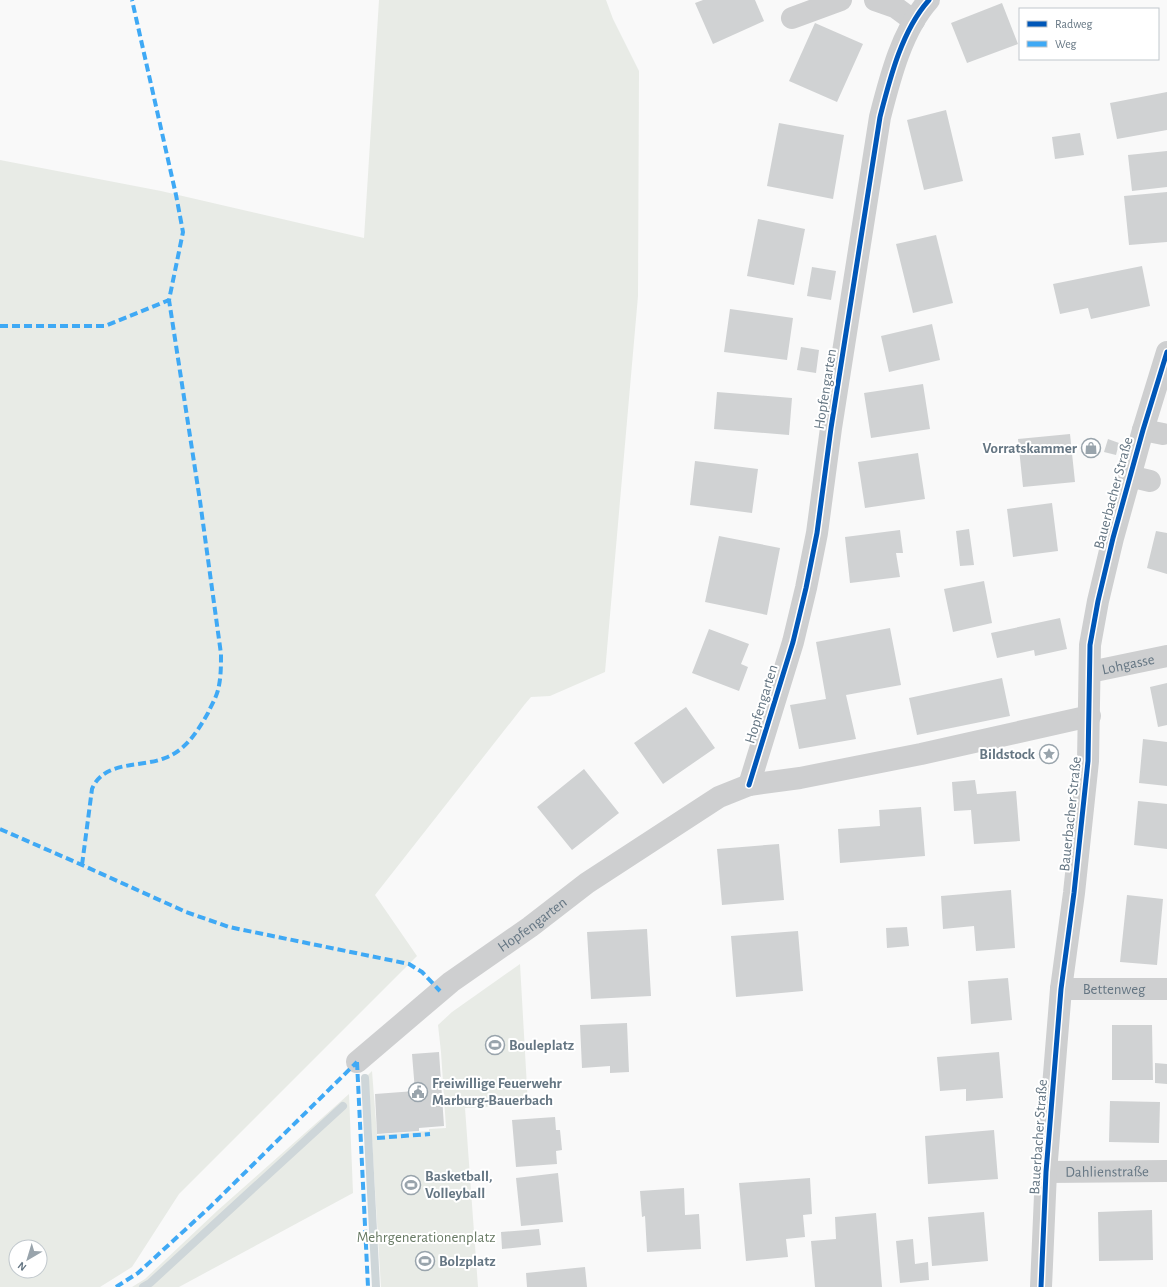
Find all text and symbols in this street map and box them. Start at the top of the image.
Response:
legend [1019,8,1159,60]
text: Radweg [1055,18,1092,30]
text: Weg [1055,38,1077,50]
street label: Hopfengarten [812,348,839,431]
street label: Bauerbacher Straße [1091,435,1136,551]
shop icon: Vorratskammer [1080,437,1102,459]
place label: Vorratskammer [983,441,1078,456]
street label: Lohgasse [1101,652,1156,677]
street label: Hopfengarten [742,663,781,745]
place icon: Bildstock [1038,743,1060,765]
place label: Bildstock [979,747,1036,762]
street label: Bauerbacher Straße [1057,756,1084,872]
street label: Hopfengarten [495,894,570,955]
street label: Bettenweg [1083,982,1146,997]
sports icon: Bouleplatz [484,1034,506,1056]
place label: Bouleplatz [509,1038,574,1053]
place label: Freiwillige Feuerwehr Marburg-Bauerbach [432,1076,563,1108]
street label: Bauerbacher Straße [1027,1079,1050,1195]
public building icon: Freiwillige Feuerwehr Marburg-Bauerbach [407,1081,429,1103]
street label: Dahlienstraße [1065,1164,1149,1180]
place label: Basketball, Volleyball [425,1169,492,1201]
sports icon: Basketball, Volleyball [400,1174,422,1196]
park label: Mehrgenerationenplatz [357,1230,495,1245]
north arrow [8,1239,48,1279]
sports icon: Bolzplatz [414,1250,436,1272]
place label: Bolzplatz [439,1254,496,1269]
text: N [16,1260,29,1273]

